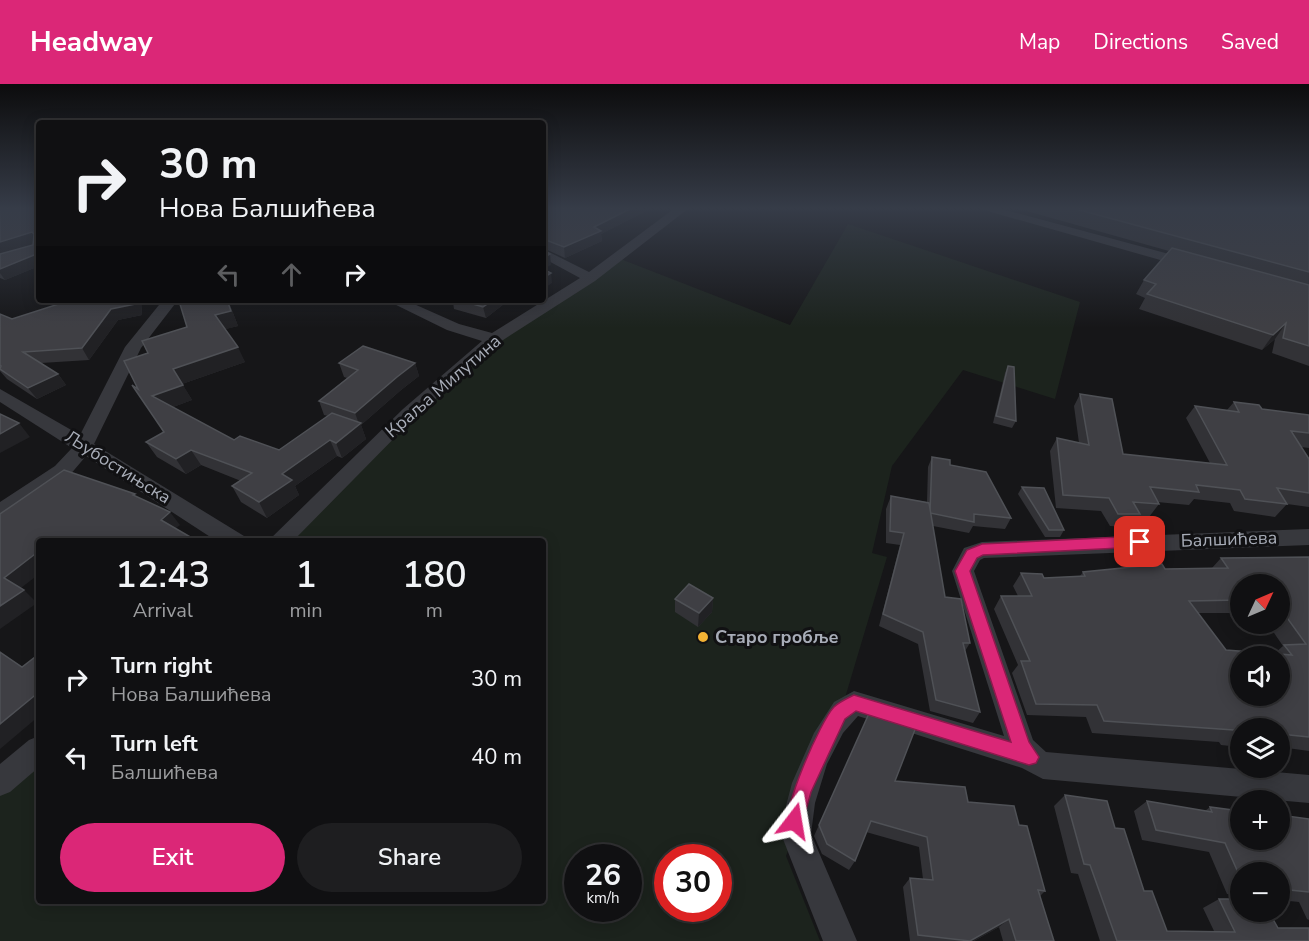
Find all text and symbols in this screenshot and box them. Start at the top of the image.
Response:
text: Headway [30,23,152,61]
text: Map [1019,28,1060,56]
text: Directions [1093,28,1188,56]
text: Saved [1221,28,1279,56]
text: 30 m [159,136,258,193]
icon: right [60,144,138,222]
text: Нова Балшићева [159,190,376,227]
icon: left [212,258,245,291]
icon: ahead [275,258,308,291]
icon: right [338,258,371,291]
street label: Краља Милутина [380,329,506,443]
street label: Љубостињска [60,425,176,509]
pin [1114,516,1165,567]
icon: arrive [1123,525,1156,558]
street label: Балшићева [1180,525,1278,553]
text: 12:43 [115,551,210,600]
text: 1 [295,551,317,600]
text: 180 [402,551,467,600]
north arrow [1230,574,1290,634]
map controls [1230,574,1290,922]
text: Arrival [133,597,193,624]
text: min [290,597,323,624]
text: m [426,597,443,624]
place label: Старо гробље [715,625,839,649]
marker: Старо гробље [696,630,710,644]
button: sound [1230,646,1290,706]
text: Turn right [111,651,212,681]
icon: right [60,663,93,696]
text: 30 m [471,664,522,694]
text: Нова Балшићева [111,681,272,708]
button: layers [1230,718,1290,778]
text: Turn left [111,729,198,759]
icon: left [60,741,93,774]
text: 40 m [471,742,522,772]
text: Балшићева [111,759,218,786]
position arrow [762,789,826,853]
button: + [1230,790,1290,850]
button: Exit [60,823,285,892]
button: Share [297,823,522,892]
speed limit sign: 30 [654,844,732,922]
text: 26 [585,855,621,896]
button: − [1230,862,1290,922]
text: km/h [586,888,620,908]

